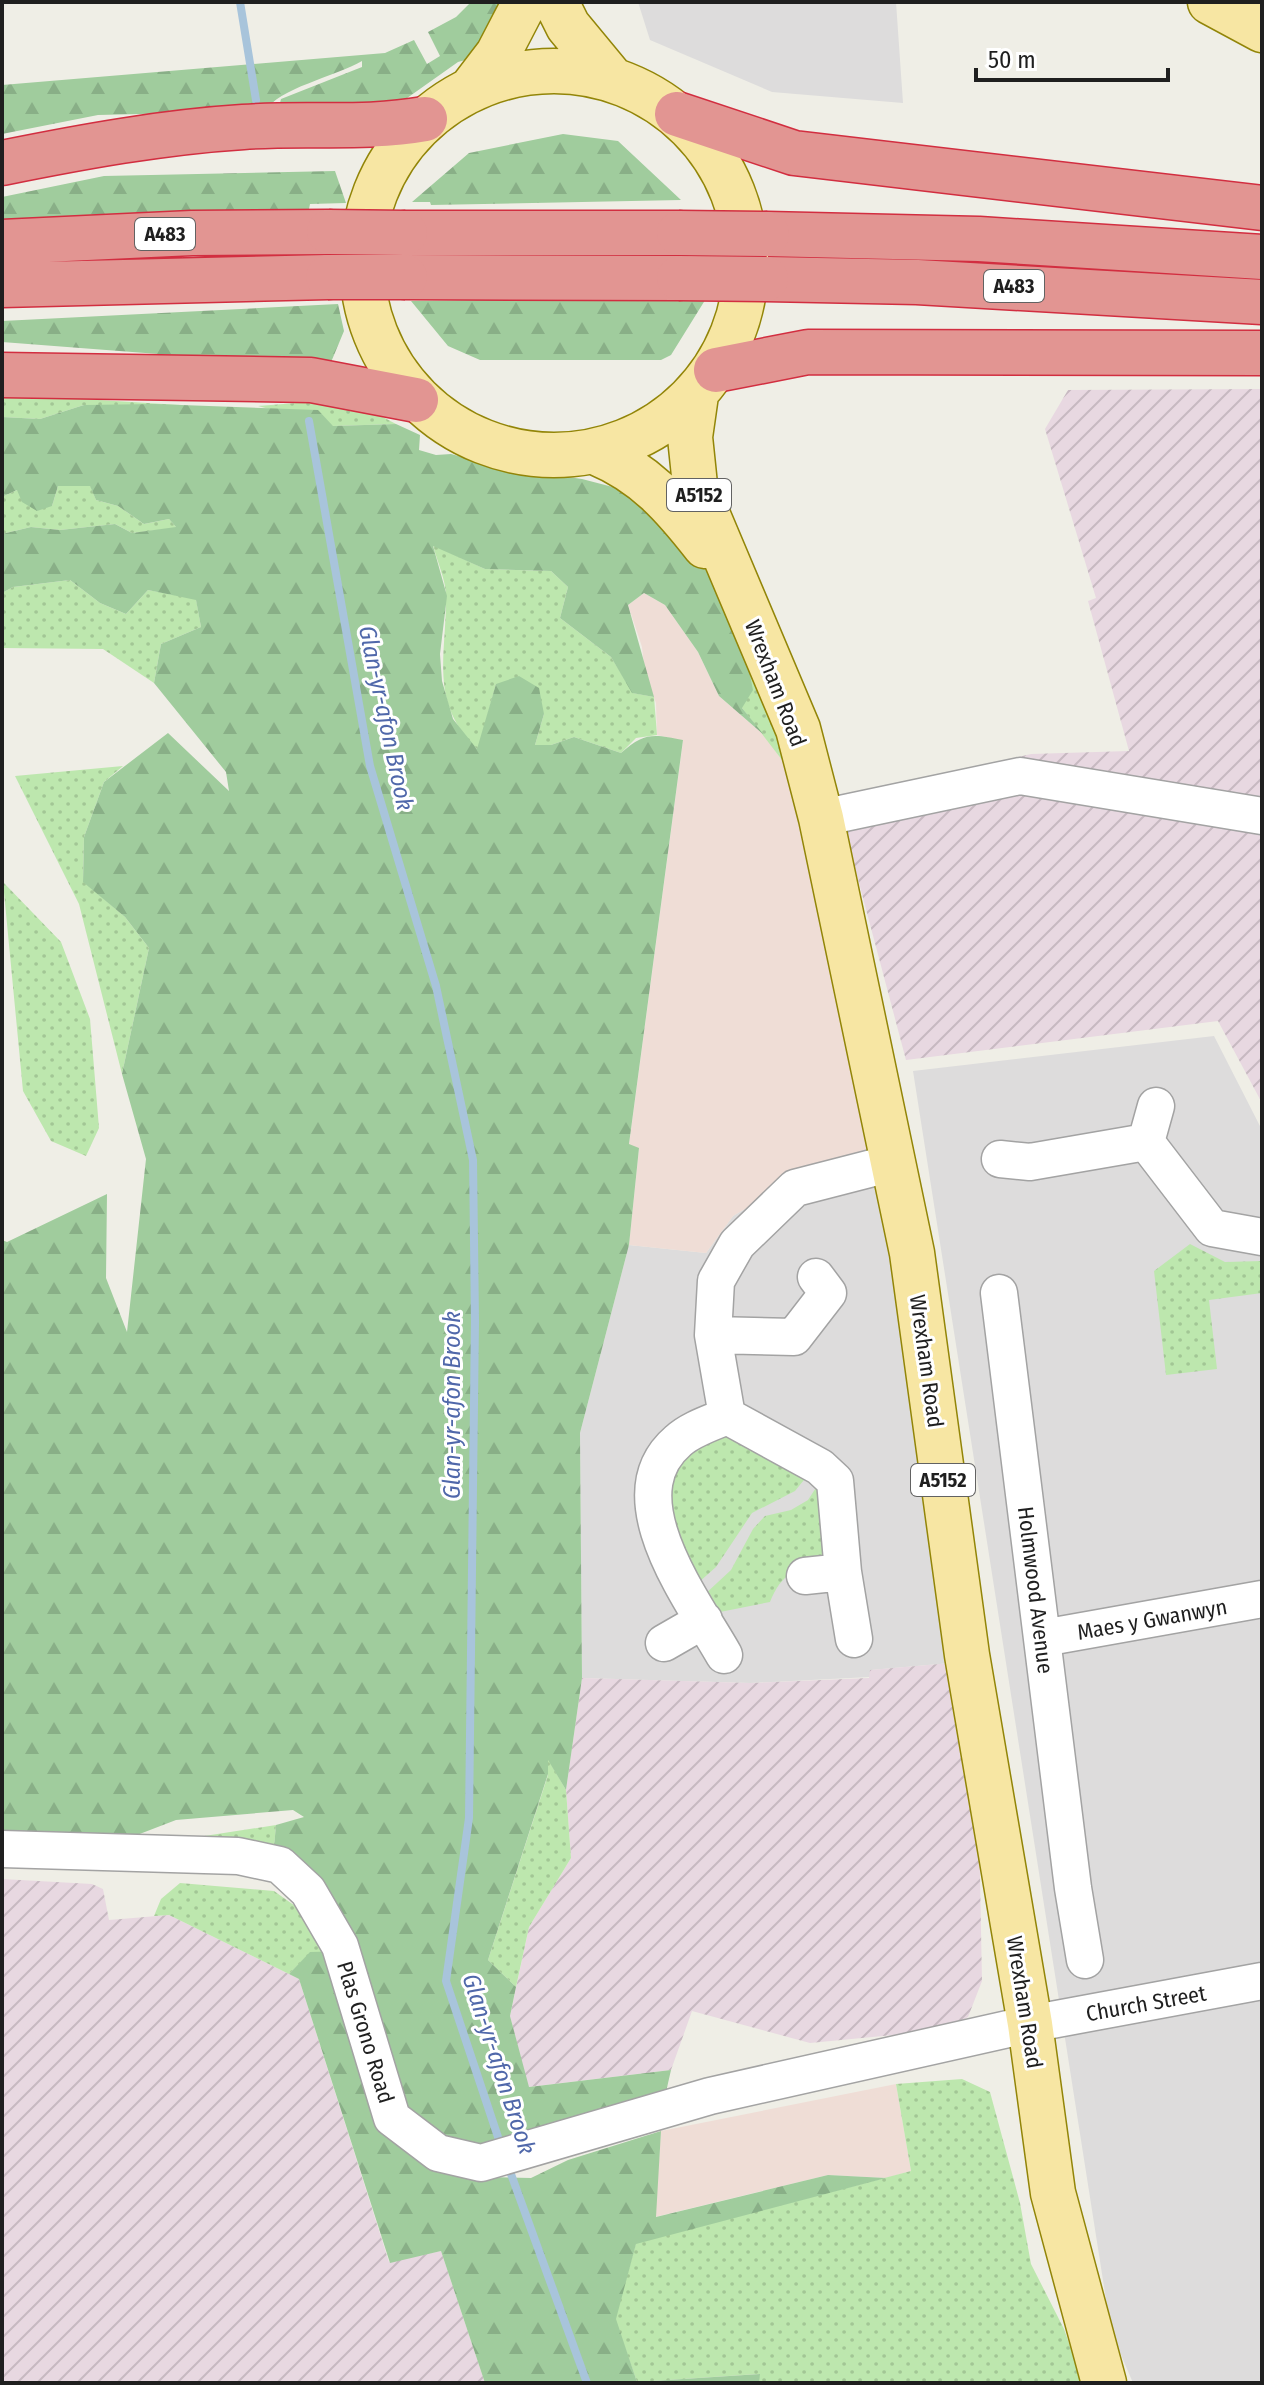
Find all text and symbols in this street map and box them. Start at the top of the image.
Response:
scale bar [976,32,1168,82]
text: 50 m [988,46,1036,74]
road number: A483 [135,218,195,250]
road number: A483 [984,270,1044,302]
road number: A5152 [667,479,731,511]
street label: Wrexham Road [739,616,812,750]
water label: Glan-yr-afon Brook [353,623,419,813]
street label: Wrexham Road [904,1293,949,1429]
water label: Glan-yr-afon Brook [438,1311,466,1499]
road number: A5152 [911,1464,975,1496]
street label: Holmwood Avenue [1012,1505,1059,1675]
street label: Maes y Gwanwyn [1075,1593,1229,1646]
street label: Wrexham Road [1001,1934,1048,2070]
street label: Plas Grono Road [331,1958,400,2107]
water label: Glan-yr-afon Brook [457,1970,541,2158]
street label: Church Street [1084,1980,1209,2027]

